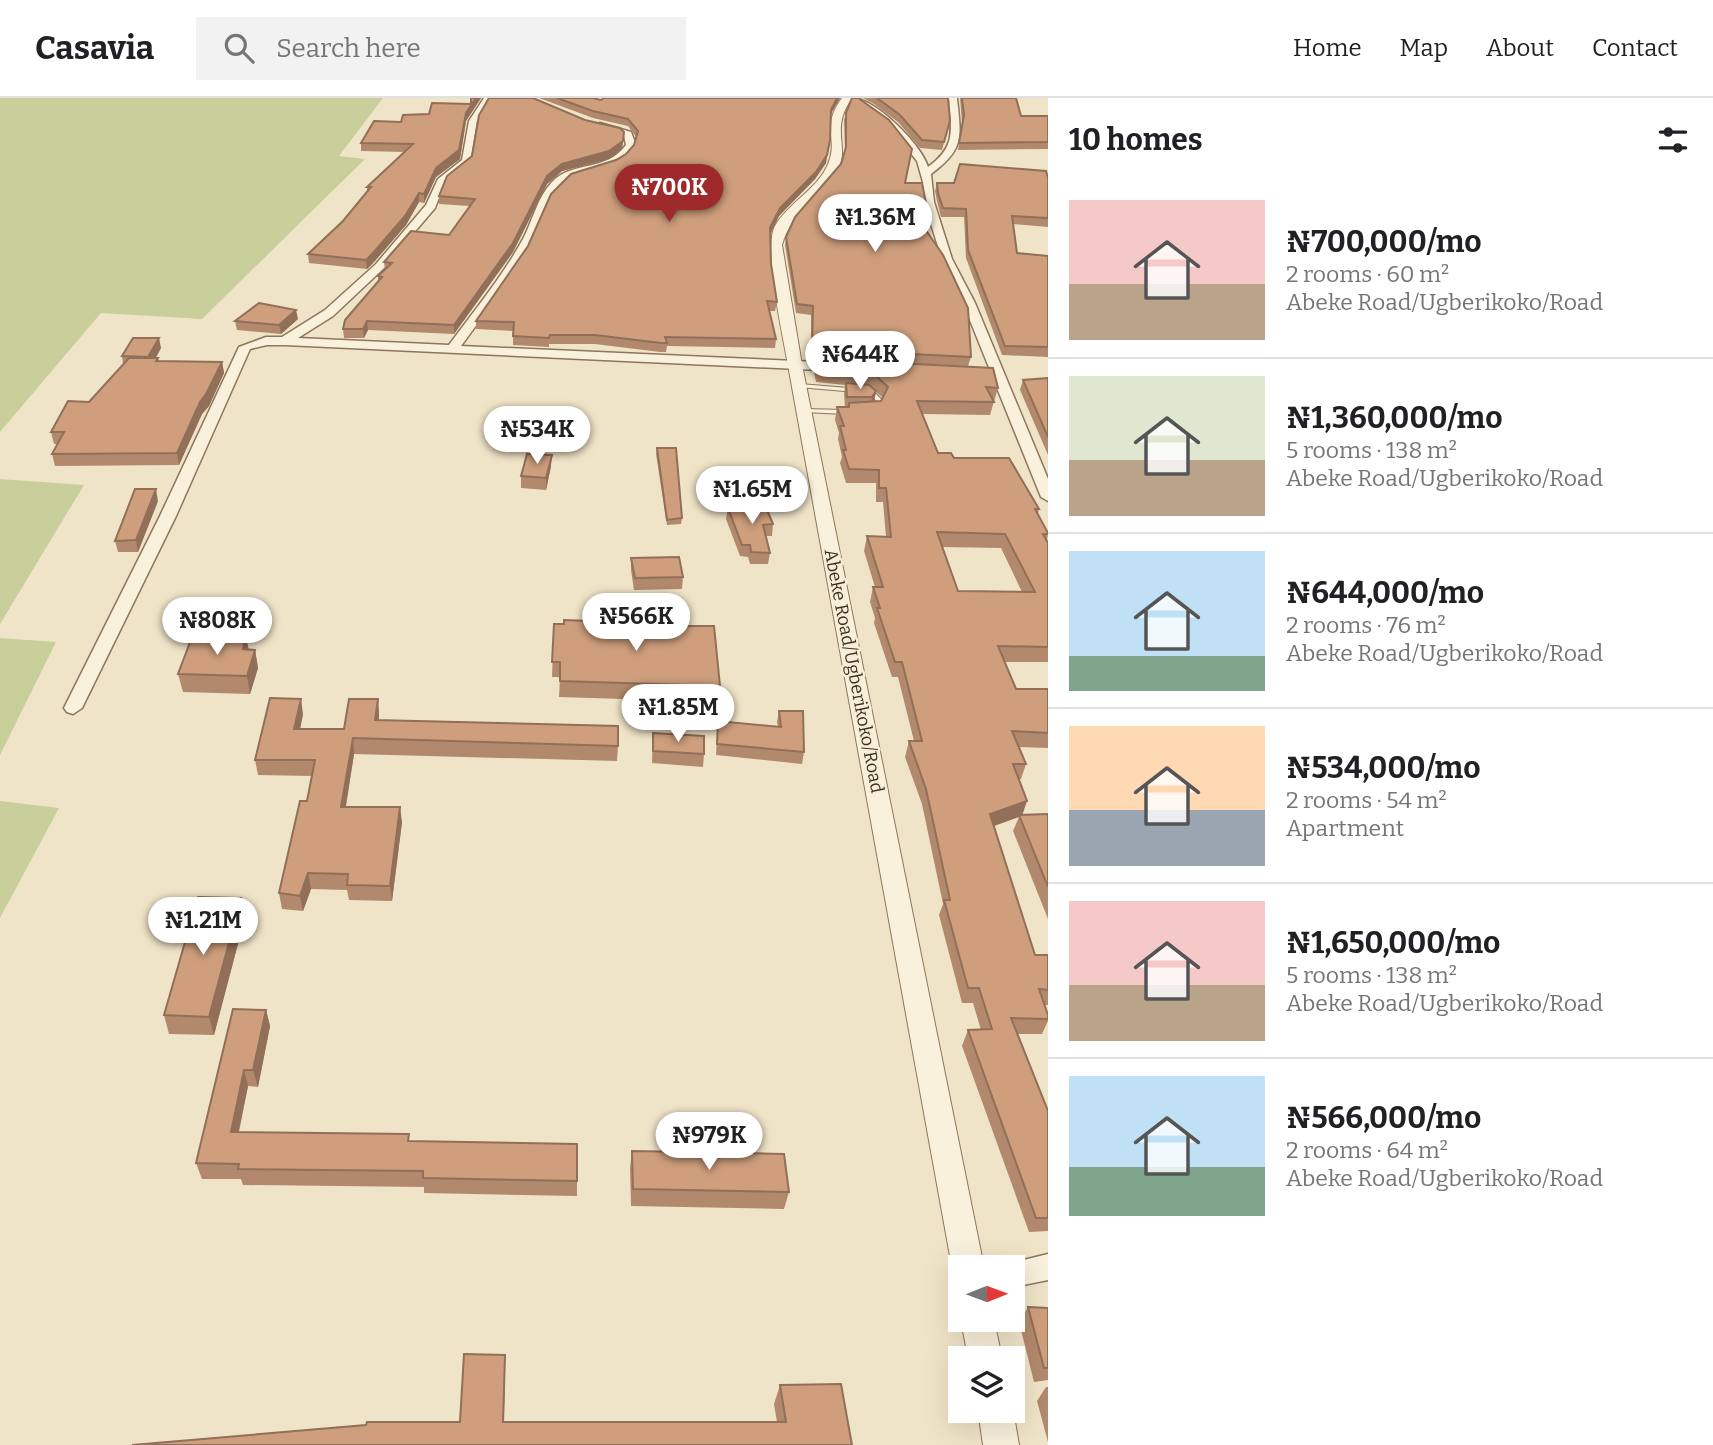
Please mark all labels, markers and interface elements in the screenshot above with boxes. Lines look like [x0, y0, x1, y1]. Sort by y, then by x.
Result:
search box [196, 17, 686, 80]
text: Casavia [35, 28, 154, 68]
icon: search [220, 29, 258, 67]
text: Search here [276, 33, 421, 64]
text: Home [1293, 34, 1362, 62]
text: Map [1400, 34, 1448, 62]
text: About [1486, 34, 1554, 62]
text: Contact [1592, 34, 1678, 62]
icon: filters [1654, 121, 1692, 159]
text: 10 homes [1069, 122, 1203, 158]
pin: ₦700K [620, 164, 718, 224]
text: ₦700K [630, 173, 708, 201]
pin: ₦1.36M [818, 194, 932, 254]
text: ₦1.36M [834, 203, 916, 231]
text: ₦700,000/mo [1286, 224, 1482, 260]
icon: home [1125, 228, 1209, 312]
text: 2 rooms · 60 m² [1286, 260, 1449, 288]
text: Abeke Road/Ugberikoko/Road [1286, 288, 1603, 316]
pin: ₦644K [811, 331, 909, 391]
text: ₦644K [821, 340, 899, 368]
text: ₦1,360,000/mo [1286, 400, 1502, 436]
icon: home [1125, 404, 1209, 488]
pin: ₦534K [488, 406, 586, 466]
text: ₦534K [499, 415, 575, 443]
text: 5 rooms · 138 m² [1286, 436, 1457, 464]
text: Abeke Road/Ugberikoko/Road [1286, 464, 1603, 492]
pin: ₦1.65M [695, 466, 809, 526]
text: ₦1.65M [712, 475, 792, 503]
street label: Abeke Road/Ugberikoko/Road [820, 547, 889, 795]
text: ₦644,000/mo [1286, 575, 1484, 611]
icon: home [1125, 579, 1209, 663]
pin: ₦566K [587, 594, 685, 653]
pin: ₦808K [168, 598, 266, 657]
text: ₦566K [598, 602, 674, 630]
text: ₦808K [178, 606, 256, 634]
text: 2 rooms · 76 m² [1286, 611, 1446, 639]
text: Abeke Road/Ugberikoko/Road [1286, 639, 1603, 667]
pin: ₦1.85M [621, 684, 735, 744]
text: ₦1.85M [637, 693, 719, 721]
text: ₦534,000/mo [1286, 750, 1481, 786]
icon: home [1125, 754, 1209, 838]
text: 2 rooms · 54 m² [1286, 786, 1447, 814]
text: Apartment [1286, 814, 1404, 842]
pin: ₦1.21M [146, 898, 260, 957]
text: ₦1.21M [164, 906, 242, 934]
text: ₦1,650,000/mo [1286, 925, 1500, 961]
icon: home [1125, 929, 1209, 1013]
text: 5 rooms · 138 m² [1286, 961, 1457, 989]
text: Abeke Road/Ugberikoko/Road [1286, 989, 1603, 1017]
text: ₦566,000/mo [1286, 1100, 1481, 1136]
icon: home [1125, 1104, 1209, 1188]
pin: ₦979K [660, 1112, 758, 1172]
text: ₦979K [672, 1121, 746, 1149]
text: 2 rooms · 64 m² [1286, 1136, 1448, 1164]
text: Abeke Road/Ugberikoko/Road [1286, 1164, 1603, 1192]
north arrow [948, 1255, 1026, 1332]
map controls [948, 1255, 1025, 1423]
button: layers [948, 1346, 1025, 1423]

